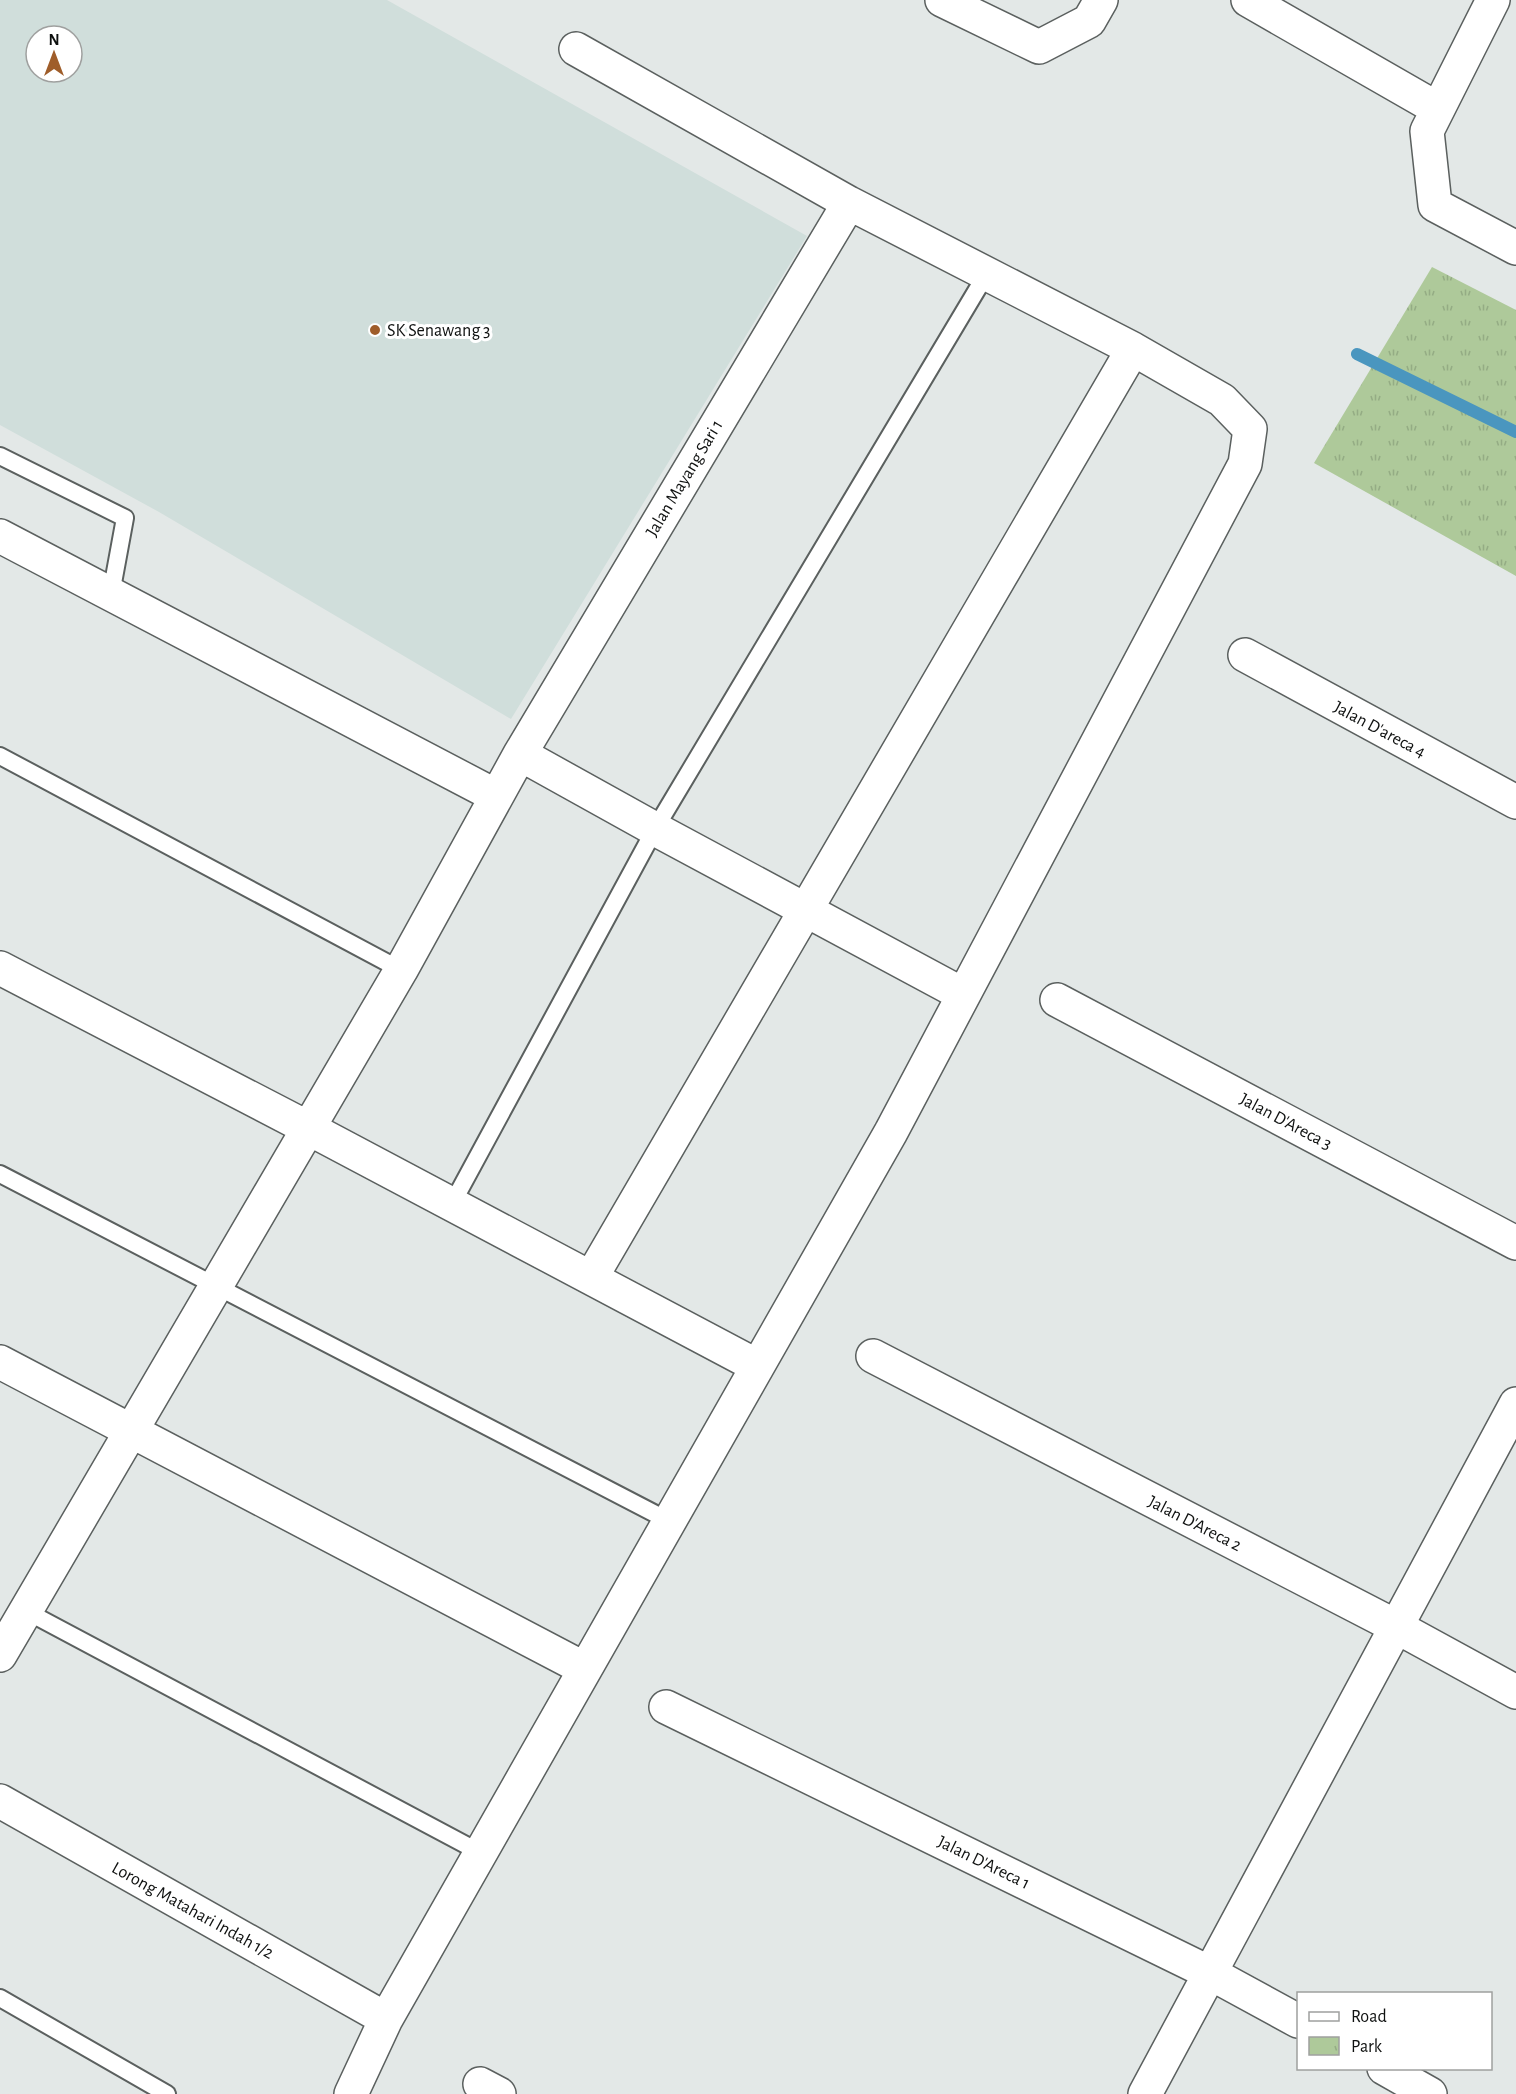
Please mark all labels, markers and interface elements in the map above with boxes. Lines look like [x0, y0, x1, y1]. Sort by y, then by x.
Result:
north arrow [24, 24, 84, 84]
text: N [48, 32, 60, 48]
place label: SK Senawang 3 [387, 322, 491, 340]
marker: SK Senawang 3 [368, 323, 382, 337]
street label: Jalan Mayang Sari 1 [643, 417, 727, 540]
street label: Jalan D'areca 4 [1331, 698, 1429, 762]
street label: Jalan D'Areca 3 [1237, 1090, 1335, 1154]
street label: Jalan D'Areca 2 [1145, 1493, 1244, 1555]
street label: Jalan D'Areca 1 [935, 1833, 1033, 1893]
street label: Lorong Matahari Indah 1/2 [109, 1859, 276, 1963]
legend [1297, 1992, 1492, 2070]
text: Road [1351, 2008, 1387, 2026]
text: Park [1351, 2038, 1383, 2056]

